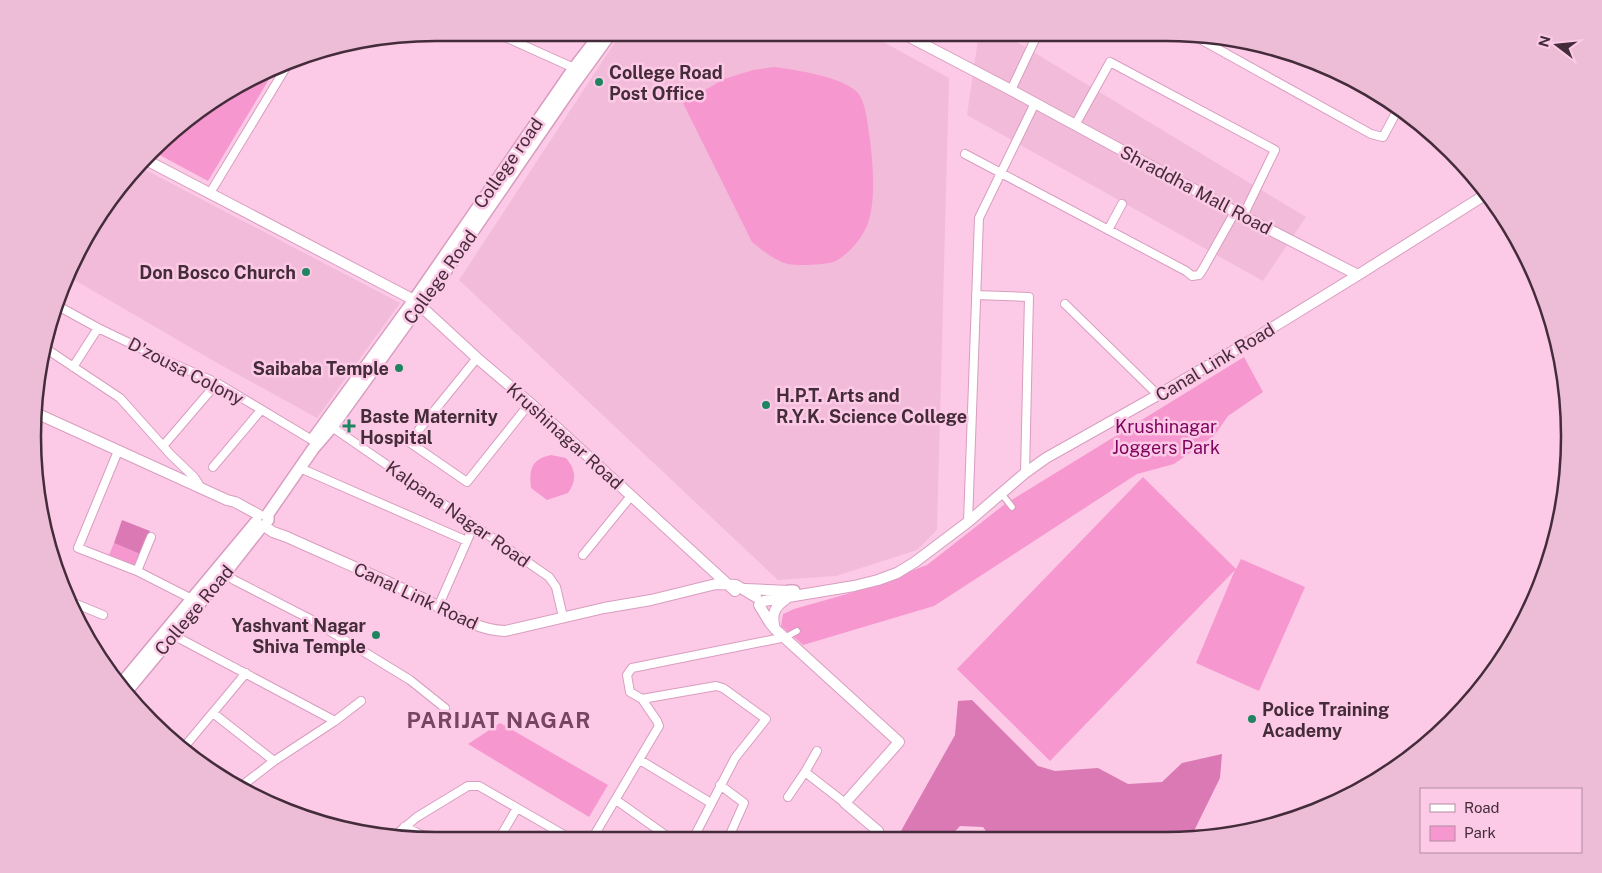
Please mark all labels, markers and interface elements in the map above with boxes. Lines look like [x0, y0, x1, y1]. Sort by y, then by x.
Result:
north arrow [1532, 20, 1582, 70]
text: N [1535, 34, 1554, 49]
place label: College Road Post Office [609, 62, 723, 104]
marker: College Road Post Office [593, 76, 605, 88]
street label: College road [469, 114, 547, 212]
street label: Shraddha Mall Road [1117, 141, 1275, 239]
street label: College Road [399, 226, 481, 328]
place label: Don Bosco Church [139, 262, 296, 283]
marker: Don Bosco Church [300, 266, 312, 278]
street label: Canal Link Road [1152, 318, 1278, 406]
street label: D'zousa Colony [125, 333, 248, 409]
place label: Saibaba Temple [252, 358, 389, 379]
marker: Saibaba Temple [393, 362, 405, 374]
street label: Krushinagar Road [503, 378, 627, 494]
place label: H.P.T. Arts and R.Y.K. Science College [776, 385, 967, 427]
marker: H.P.T. Arts and R.Y.K. Science College [760, 399, 772, 411]
place label: Baste Maternity Hospital [360, 406, 498, 448]
park label: Krushinagar Joggers Park [1112, 416, 1220, 458]
marker: Baste Maternity Hospital [342, 419, 356, 433]
street label: Kalpana Nagar Road [382, 456, 534, 572]
street label: Canal Link Road [350, 558, 482, 634]
street label: College Road [150, 561, 238, 659]
place label: Yashvant Nagar Shiva Temple [231, 615, 367, 657]
marker: Yashvant Nagar Shiva Temple [370, 629, 382, 641]
place label: Police Training Academy [1262, 699, 1389, 741]
district label: PARIJAT NAGAR [406, 707, 592, 733]
marker: Police Training Academy [1246, 713, 1258, 725]
legend [1420, 788, 1582, 853]
text: Road [1464, 799, 1500, 816]
text: Park [1464, 824, 1496, 841]

